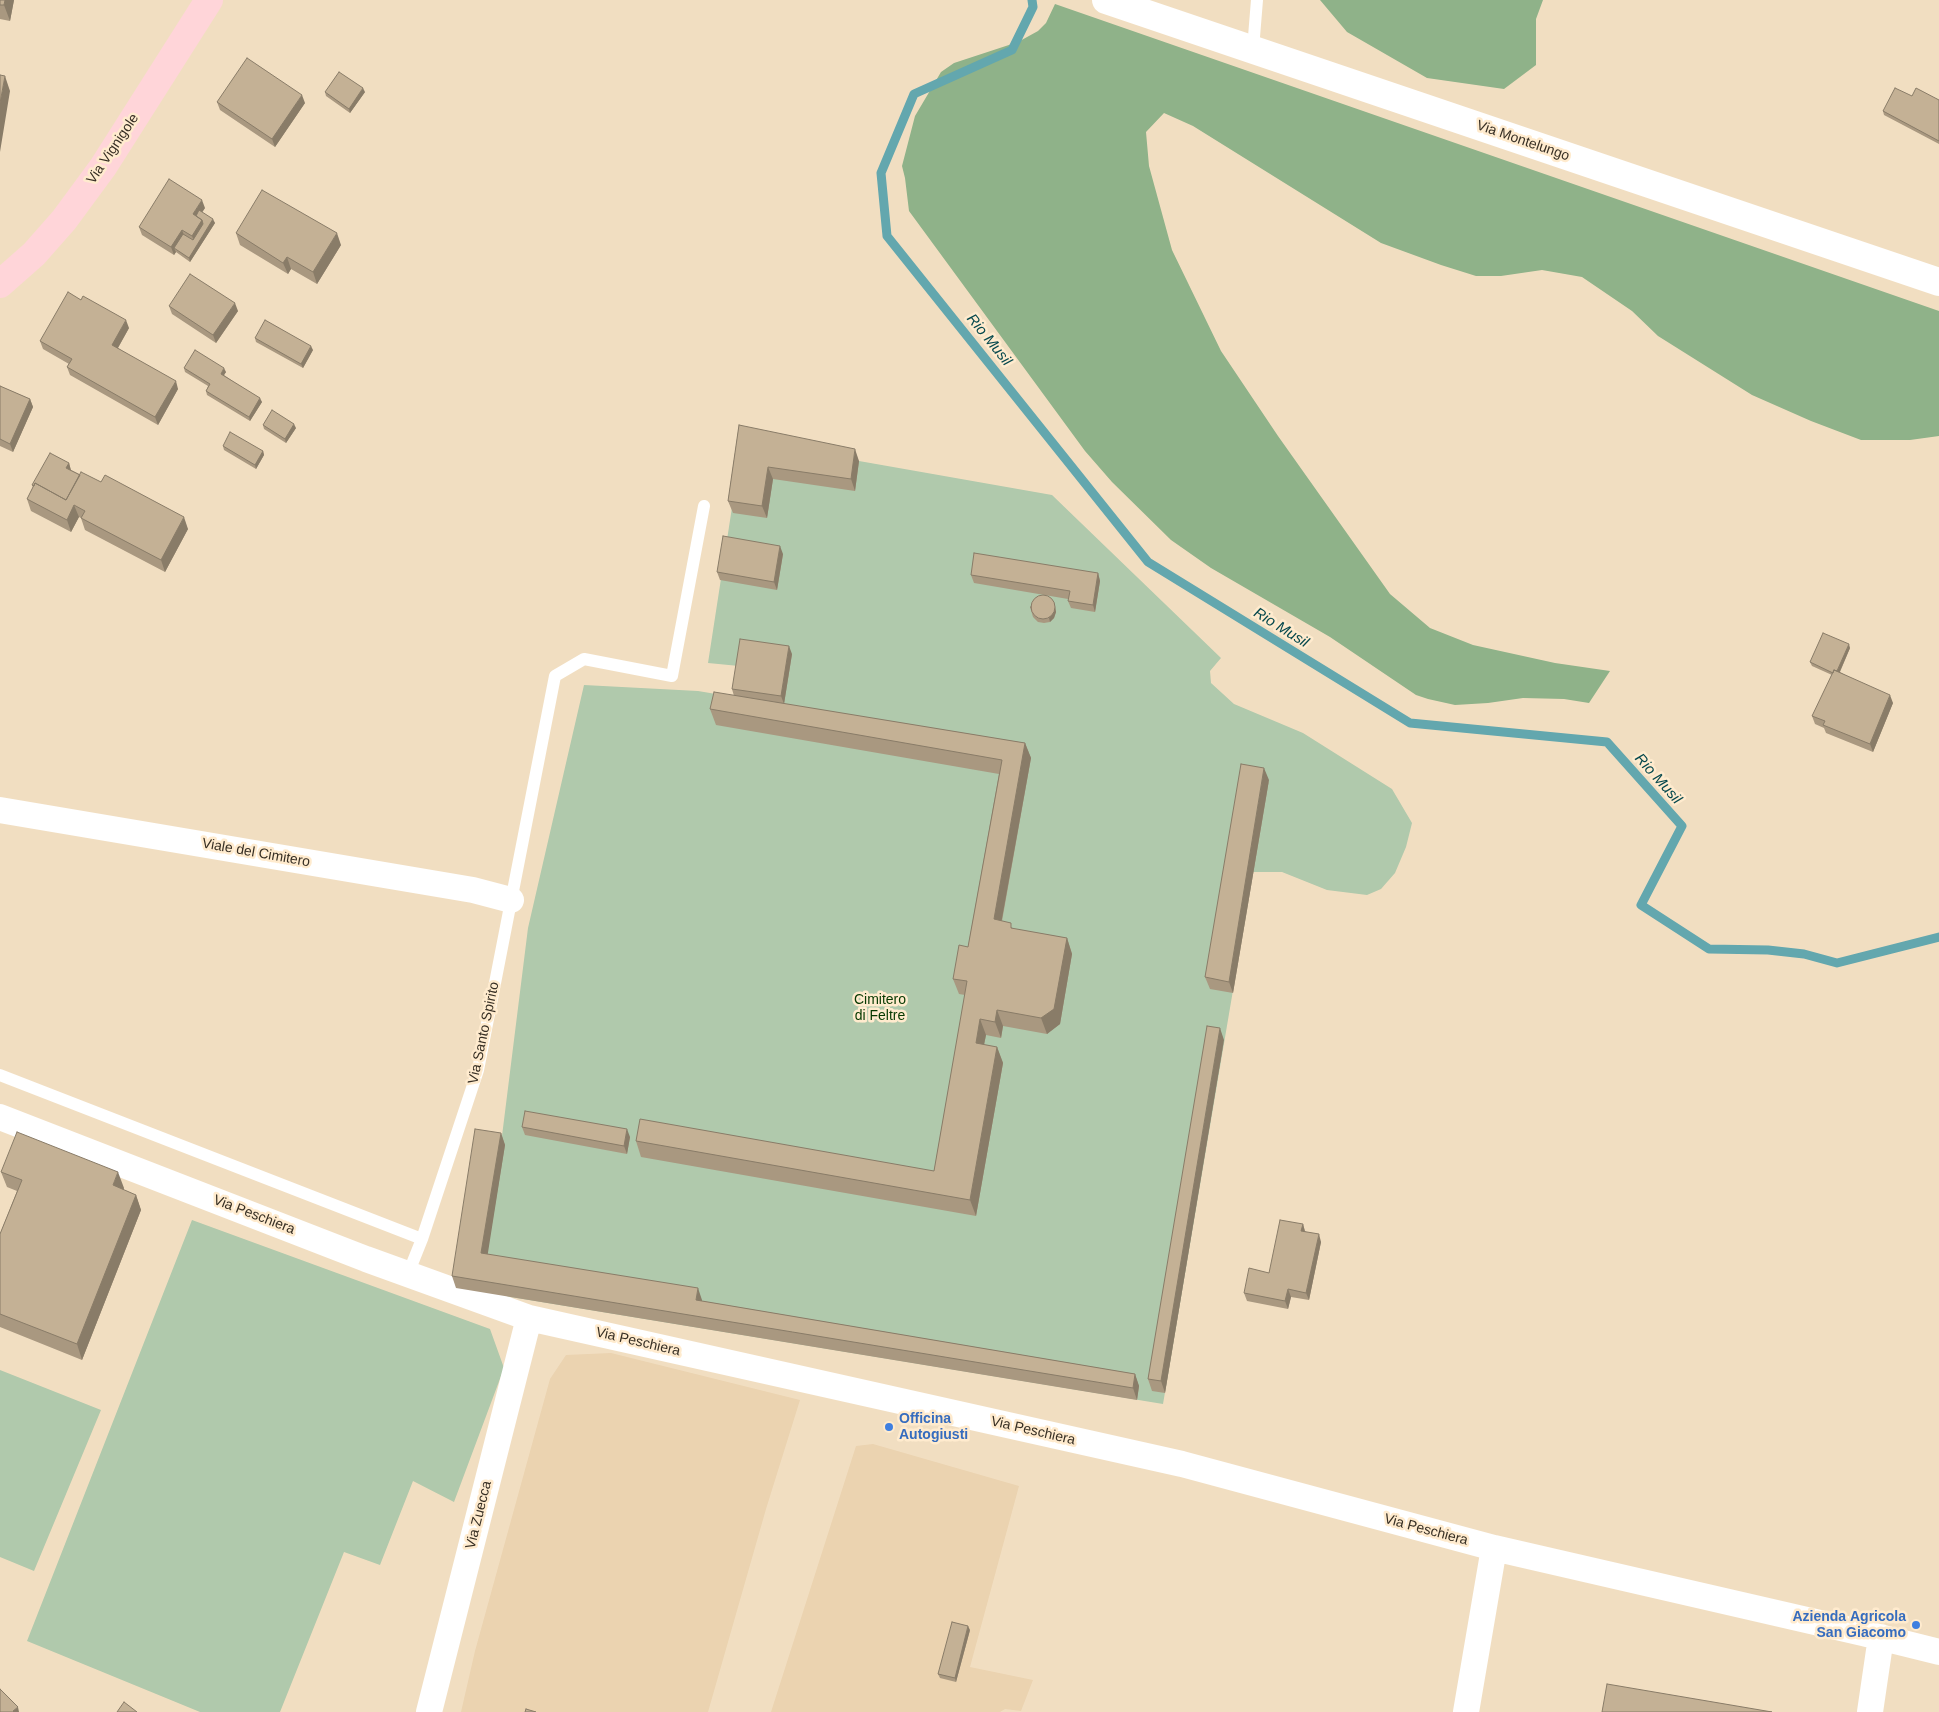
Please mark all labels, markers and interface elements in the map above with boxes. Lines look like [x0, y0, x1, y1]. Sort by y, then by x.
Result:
street label: Via Vignigole [83, 111, 143, 187]
street label: Via Montelungo [1474, 117, 1572, 165]
water label: Rio Musil [963, 310, 1015, 370]
water label: Rio Musil [1250, 604, 1312, 652]
water label: Rio Musil [1631, 750, 1685, 808]
street label: Viale del Cimitero [201, 835, 311, 871]
street label: Via Santo Spirito [465, 980, 503, 1086]
park label: Cimitero di Feltre [854, 992, 906, 1024]
street label: Via Peschiera [211, 1192, 297, 1238]
street label: Via Peschiera [594, 1324, 682, 1360]
place label: Officina Autogiusti [899, 1411, 968, 1444]
street label: Via Peschiera [989, 1413, 1077, 1449]
marker: Officina Autogiusti [883, 1421, 895, 1433]
street label: Via Zuecca [462, 1479, 496, 1551]
street label: Via Peschiera [1382, 1511, 1470, 1549]
place label: Azienda Agricola San Giacomo [1792, 1609, 1906, 1641]
marker: Azienda Agricola San Giacomo [1910, 1619, 1922, 1631]

